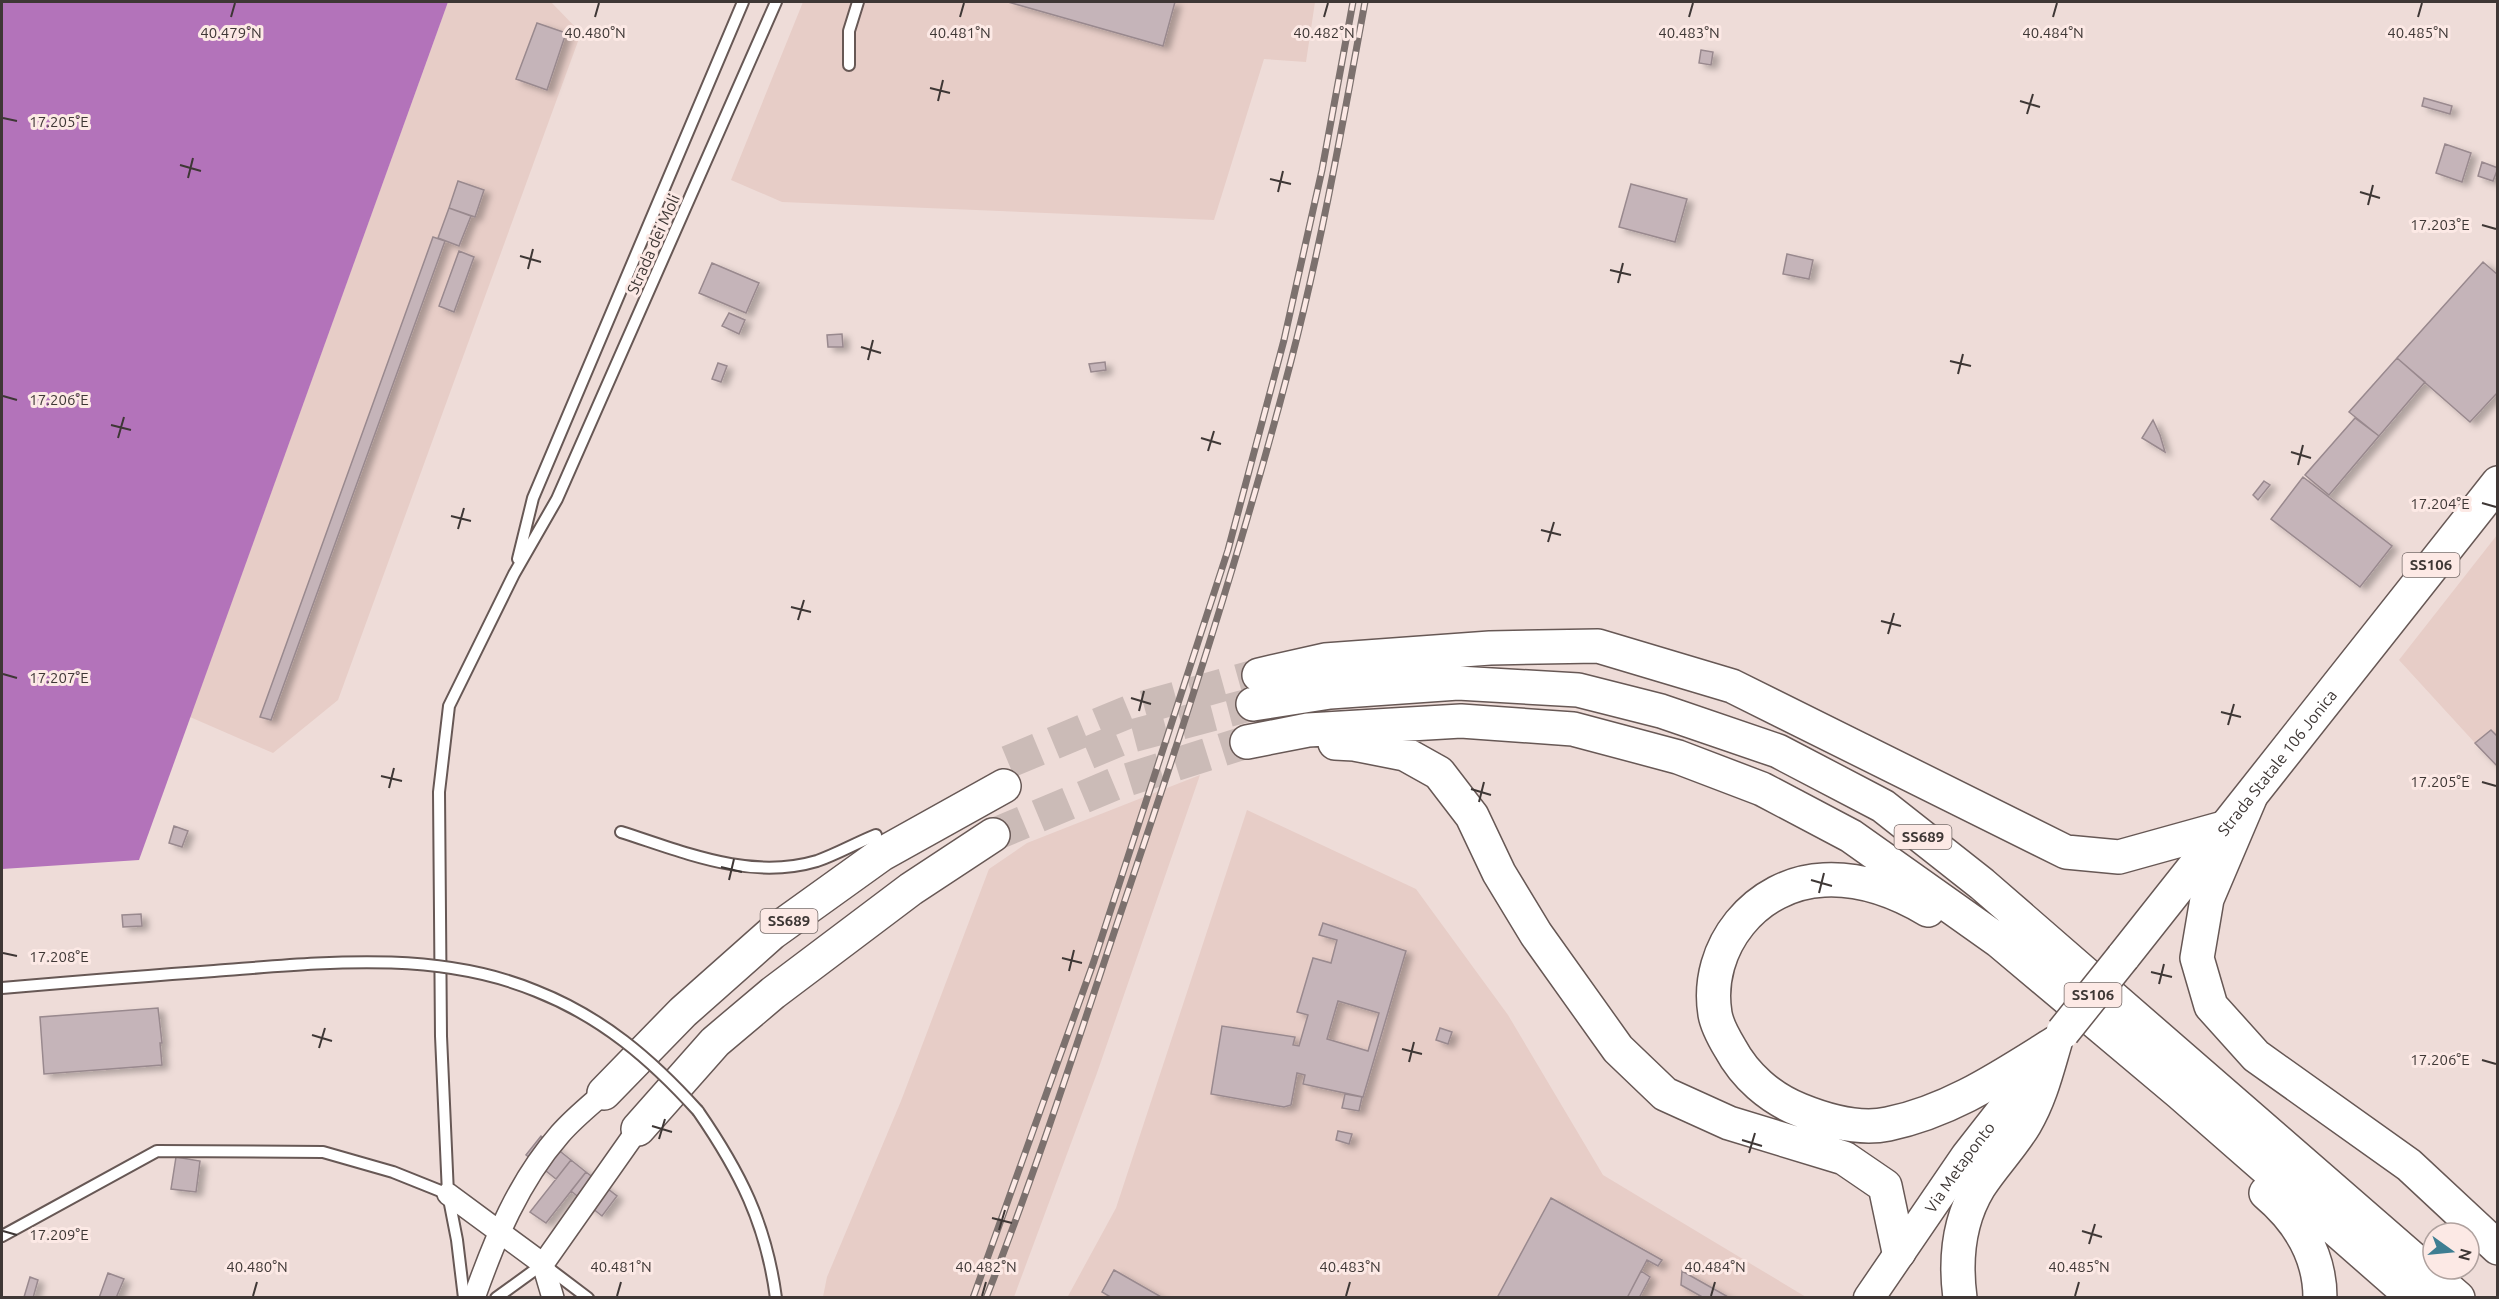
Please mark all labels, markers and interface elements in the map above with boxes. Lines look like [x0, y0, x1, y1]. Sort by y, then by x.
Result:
text: 40.479°N [200, 24, 262, 41]
text: 40.480°N [564, 24, 626, 41]
text: 40.481°N [929, 24, 991, 41]
text: 40.482°N [1293, 24, 1355, 41]
text: 40.483°N [1658, 24, 1720, 41]
text: 40.484°N [2022, 24, 2084, 41]
text: 40.485°N [2387, 24, 2449, 41]
text: 17.205°E [29, 113, 89, 130]
street label: Strada dei Moli [623, 191, 683, 297]
text: 17.203°E [2410, 216, 2470, 233]
text: 17.206°E [29, 391, 89, 408]
text: 17.204°E [2410, 495, 2470, 512]
road number: SS106 [2402, 553, 2460, 577]
text: 17.207°E [29, 669, 89, 686]
street label: Strada Statale 106 Jonica [2214, 686, 2340, 839]
text: 17.205°E [2410, 773, 2470, 790]
road number: SS689 [1894, 825, 1952, 849]
road number: SS689 [760, 909, 818, 933]
text: 17.208°E [29, 948, 89, 965]
road number: SS106 [2064, 983, 2122, 1007]
text: 17.206°E [2410, 1051, 2470, 1068]
street label: Via Metaponto [1921, 1118, 1998, 1216]
north arrow [2421, 1221, 2481, 1281]
text: 17.209°E [29, 1226, 89, 1243]
text: N [2455, 1247, 2476, 1263]
text: 40.480°N [226, 1258, 288, 1275]
text: 40.481°N [590, 1258, 652, 1275]
text: 40.482°N [955, 1258, 1017, 1275]
text: 40.483°N [1319, 1258, 1381, 1275]
text: 40.484°N [1684, 1258, 1746, 1275]
text: 40.485°N [2048, 1258, 2110, 1275]

